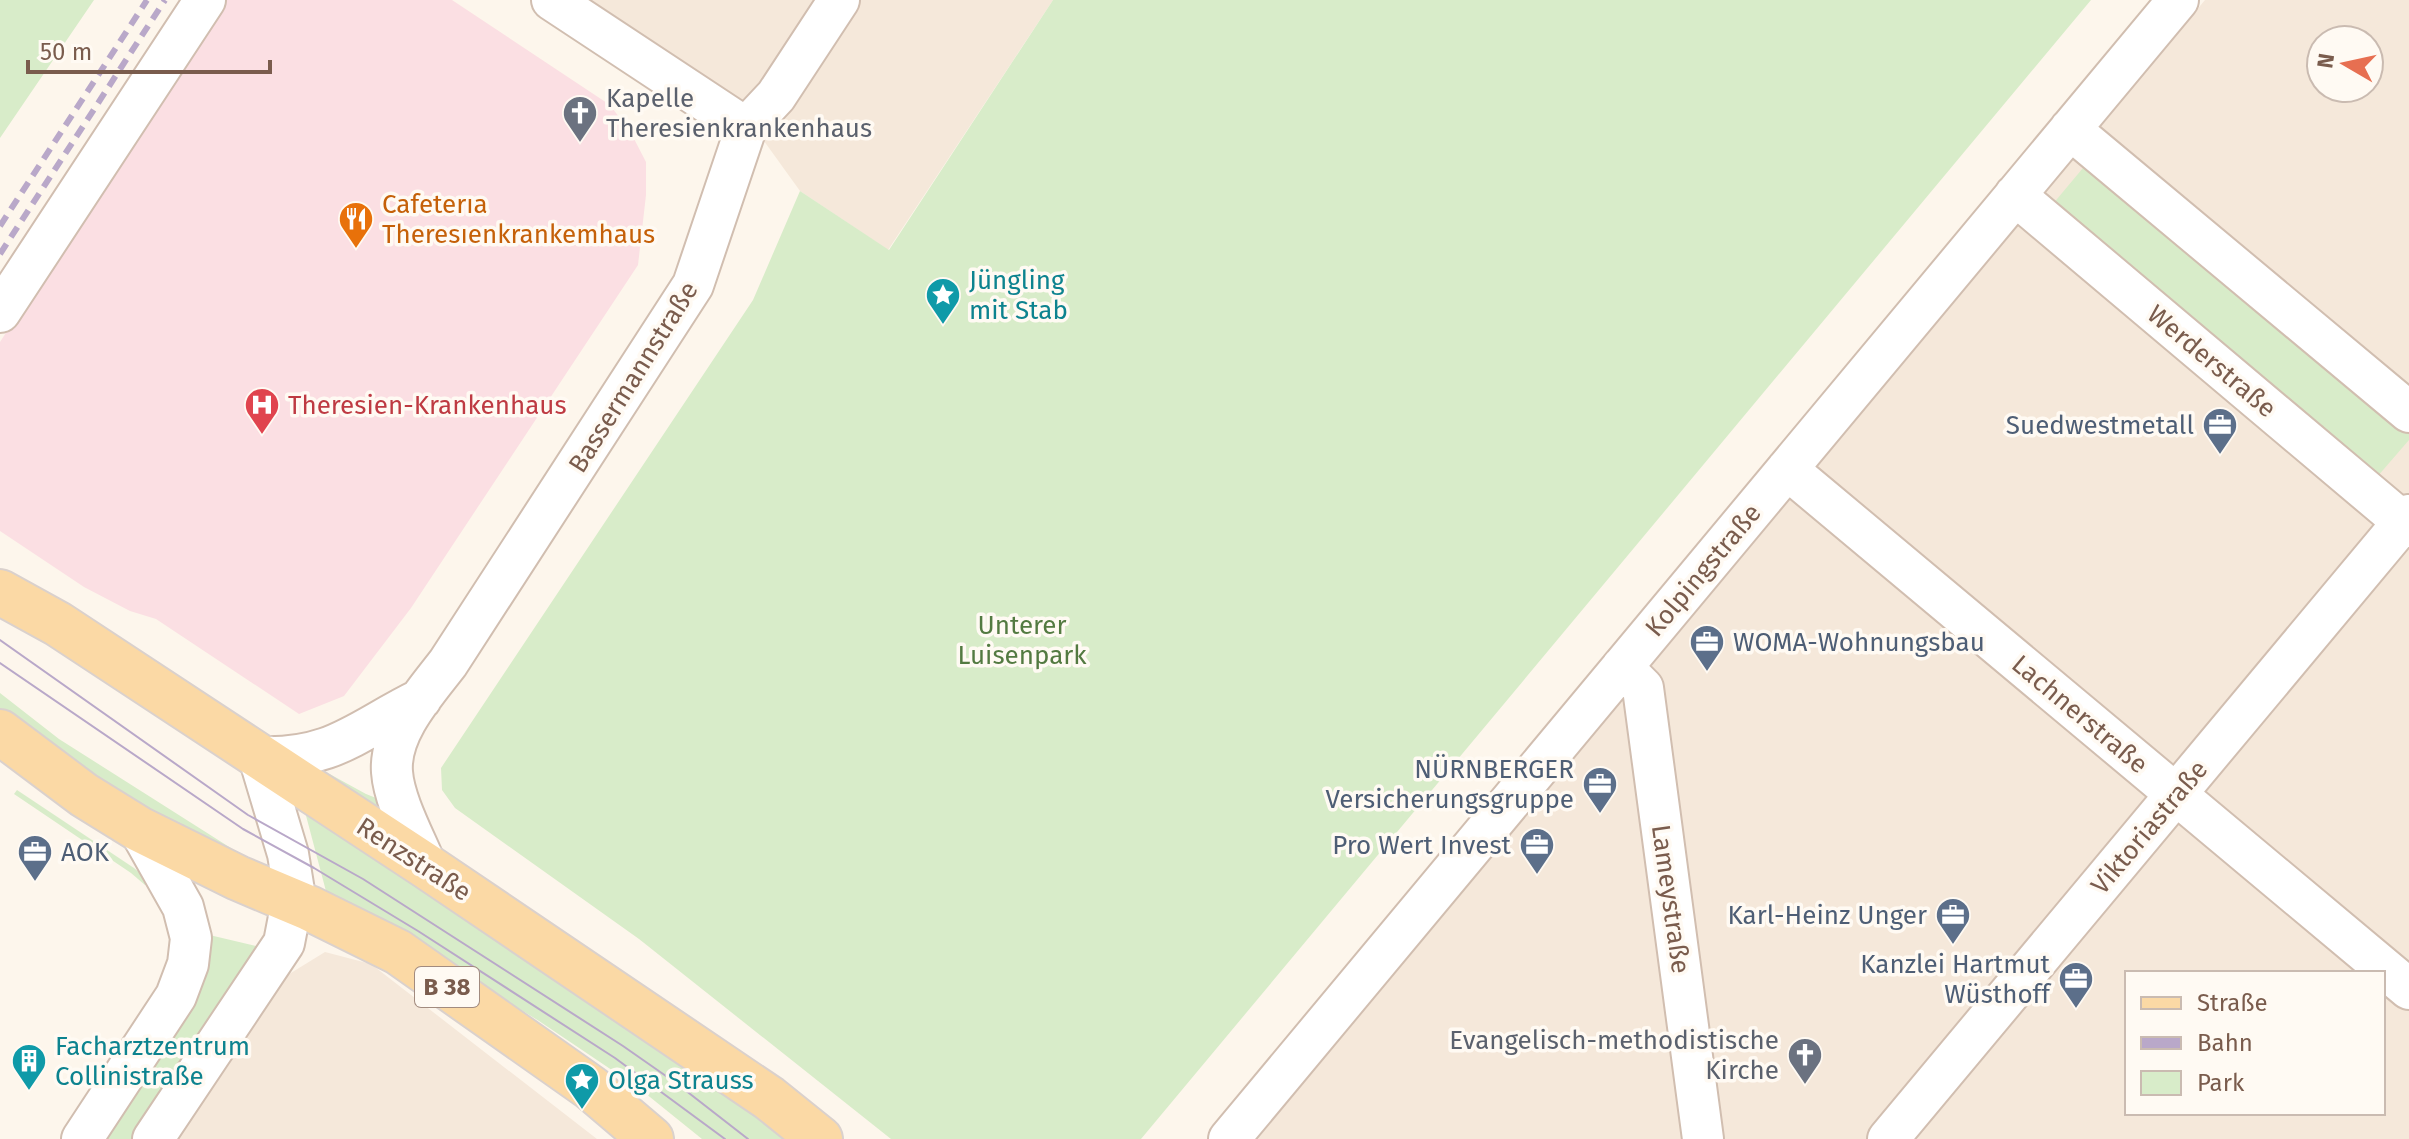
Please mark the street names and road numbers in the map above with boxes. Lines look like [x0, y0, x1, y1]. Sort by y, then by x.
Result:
street label: Bassermannstraße [562, 276, 705, 478]
street label: Werderstraße [2141, 299, 2282, 424]
street label: Kolpingstraße [1639, 498, 1768, 643]
street label: Lachnerstraße [2005, 649, 2154, 780]
street label: Viktoriastraße [2085, 754, 2214, 900]
street label: Renzstraße [351, 811, 477, 908]
street label: Lameystraße [1645, 823, 1696, 976]
road number: B 38 [415, 967, 479, 1007]

